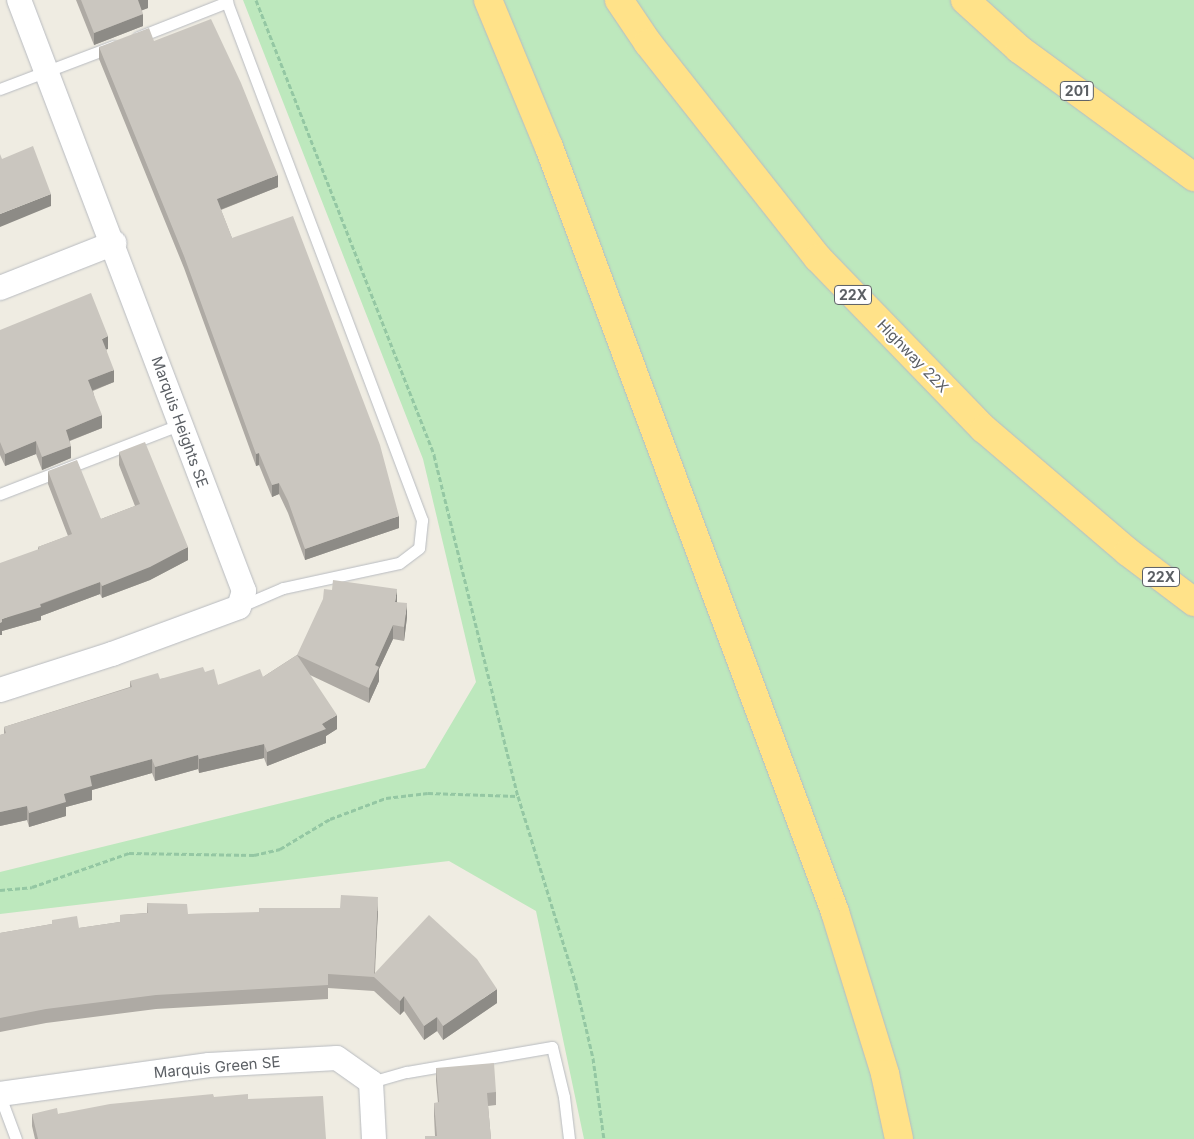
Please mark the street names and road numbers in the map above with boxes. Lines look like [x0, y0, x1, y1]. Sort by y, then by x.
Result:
road number: 201 [1060, 80, 1094, 102]
road number: 22X [833, 284, 873, 306]
street label: Highway 22X [874, 316, 952, 396]
street label: Marquis Heights SE [148, 354, 212, 490]
road number: 22X [1141, 566, 1181, 588]
street label: Marquis Green SE [153, 1053, 281, 1081]

